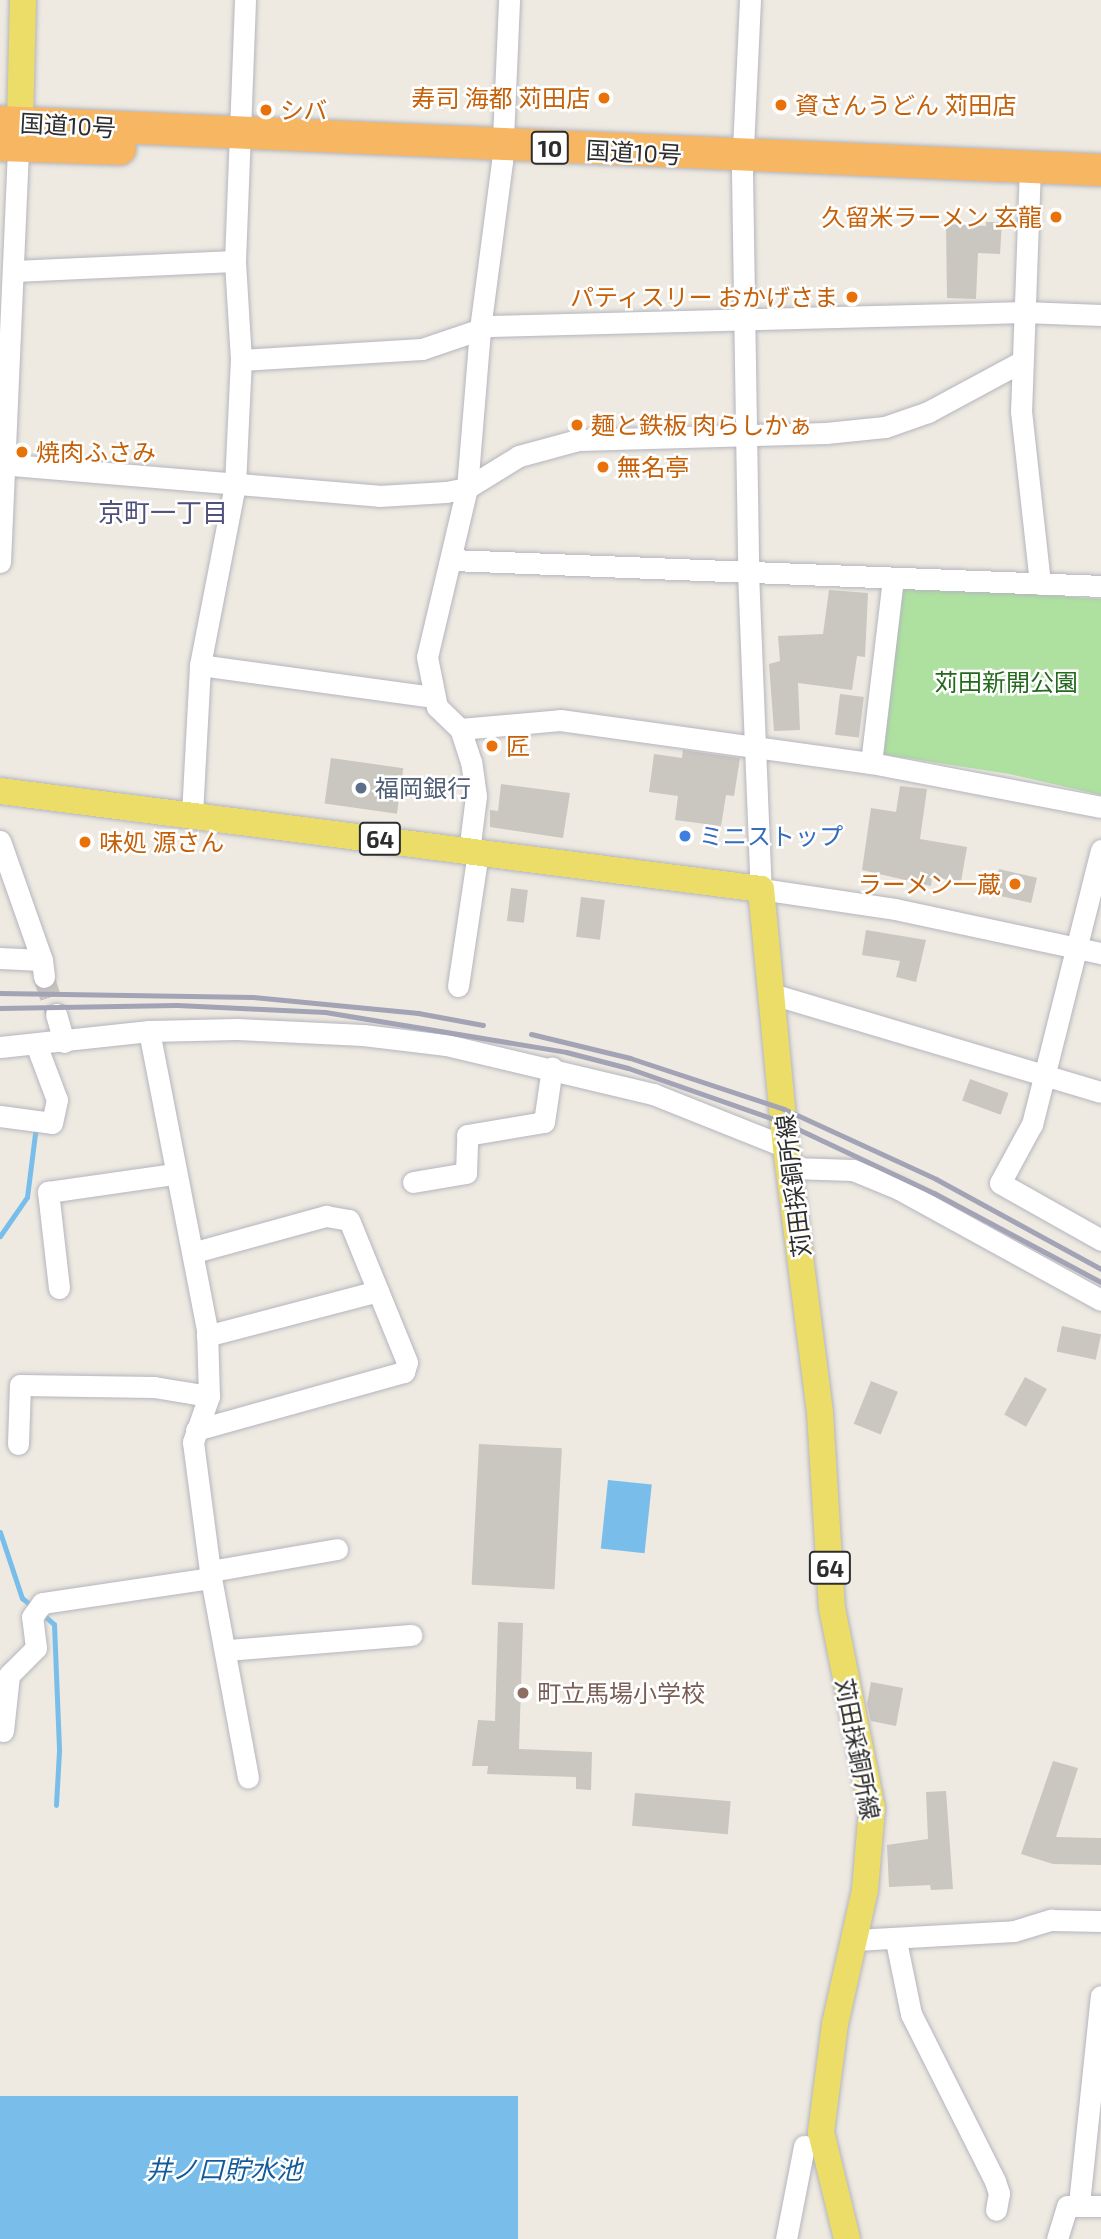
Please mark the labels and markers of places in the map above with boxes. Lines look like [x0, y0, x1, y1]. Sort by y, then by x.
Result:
place label: 寿司 海都 苅田店 [411, 84, 590, 112]
marker: 寿司 海都 苅田店 [596, 90, 612, 106]
place label: 資さんうどん 苅田店 [795, 91, 1016, 119]
place label: シバ [280, 96, 328, 124]
marker: 資さんうどん 苅田店 [773, 97, 789, 113]
marker: シバ [258, 102, 274, 118]
place label: 久留米ラーメン 玄龍 [821, 203, 1042, 231]
marker: 久留米ラーメン 玄龍 [1048, 209, 1064, 225]
place label: パティスリー おかげさま [569, 283, 838, 311]
marker: パティスリー おかげさま [844, 289, 860, 305]
place label: 麺と鉄板 肉らしかぁ [591, 411, 812, 439]
marker: 麺と鉄板 肉らしかぁ [569, 417, 585, 433]
place label: 焼肉ふさみ [36, 438, 156, 466]
marker: 焼肉ふさみ [14, 444, 30, 460]
place label: 無名亭 [617, 453, 689, 481]
marker: 無名亭 [595, 459, 611, 475]
place label: 匠 [506, 732, 530, 760]
marker: 匠 [484, 738, 500, 754]
place label: 福岡銀行 [375, 774, 471, 802]
marker: 福岡銀行 [353, 780, 369, 796]
place label: ミニストップ [699, 822, 843, 850]
place label: 味処 源さん [99, 828, 224, 856]
marker: ミニストップ [677, 828, 693, 844]
marker: 味処 源さん [77, 834, 93, 850]
place label: ラーメン一蔵 [857, 870, 1001, 898]
marker: ラーメン一蔵 [1007, 876, 1023, 892]
place label: 町立馬場小学校 [537, 1679, 705, 1707]
marker: 町立馬場小学校 [515, 1685, 531, 1701]

